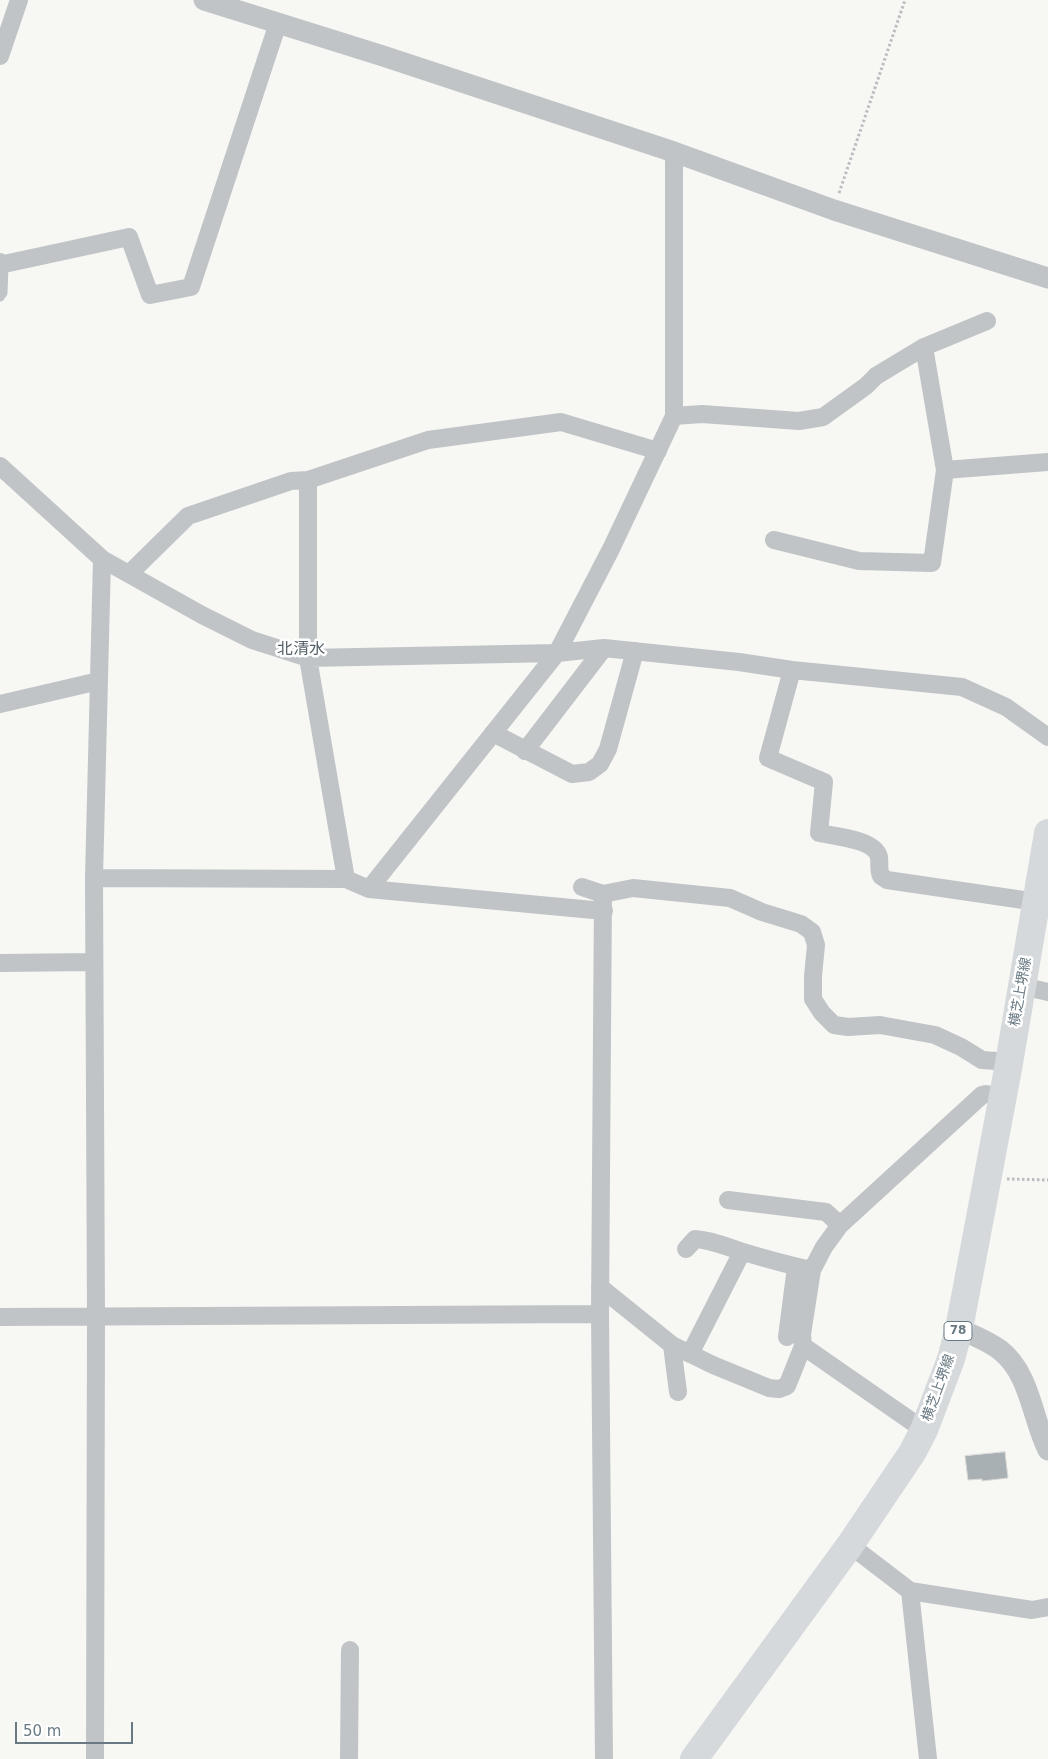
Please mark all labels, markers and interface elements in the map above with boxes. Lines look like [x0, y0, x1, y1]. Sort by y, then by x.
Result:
district label: 北清水 [277, 640, 325, 660]
street label: 横芝上堺線 [1007, 956, 1035, 1028]
road number: 78 [944, 1322, 972, 1340]
street label: 横芝上堺線 [919, 1352, 959, 1424]
scale bar [18, 1712, 135, 1744]
text: 50 m [23, 1722, 61, 1740]

